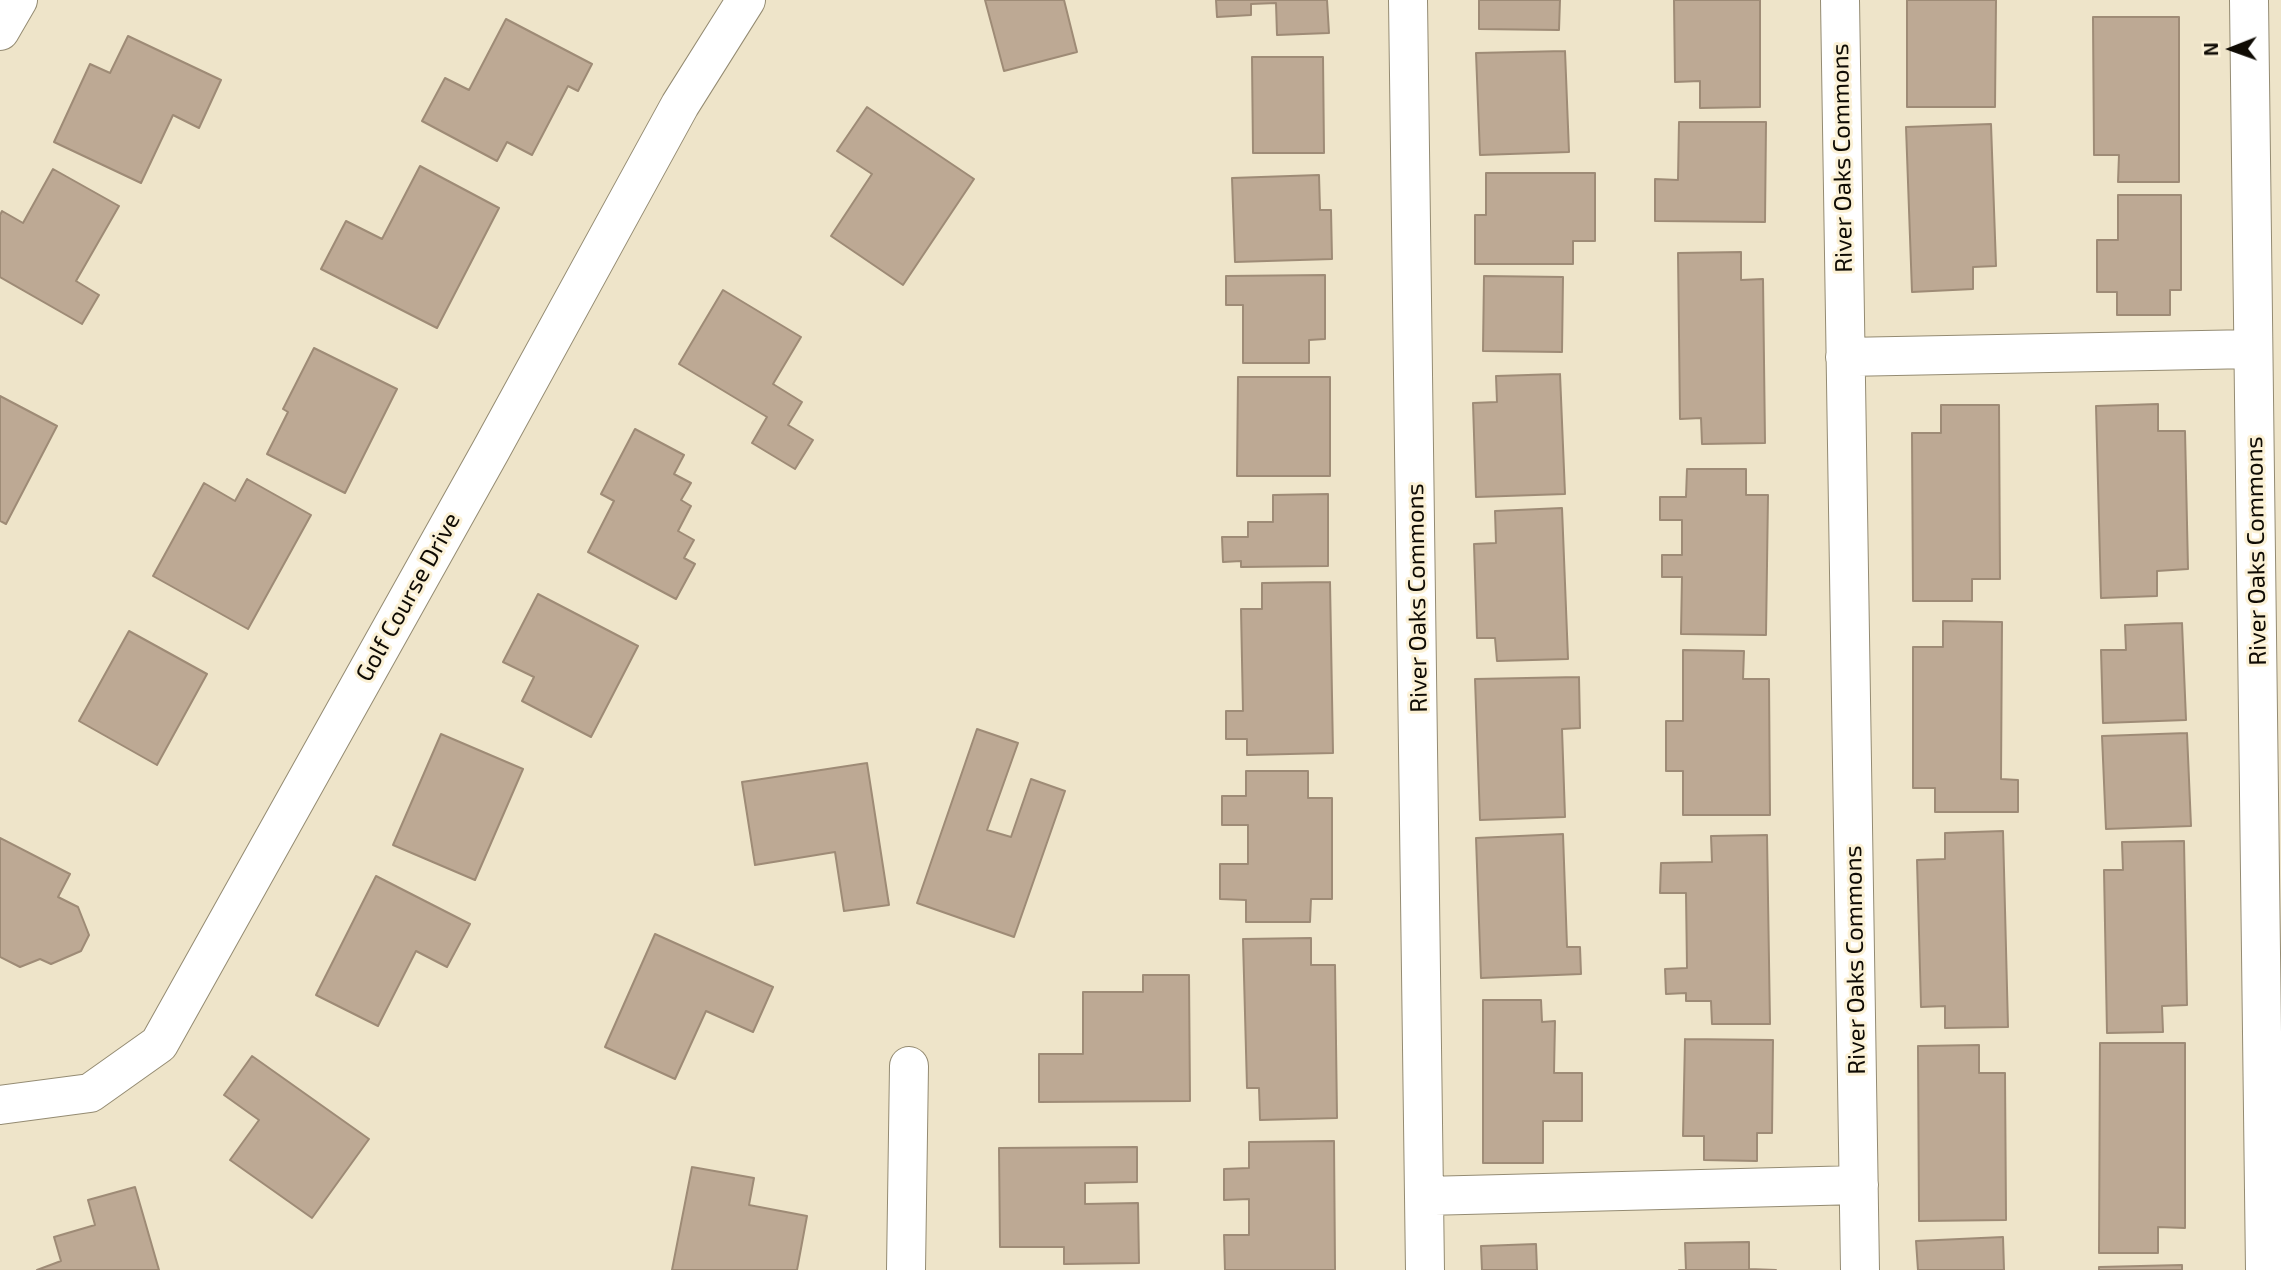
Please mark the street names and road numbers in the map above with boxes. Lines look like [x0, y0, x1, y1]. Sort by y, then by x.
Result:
street label: River Oaks Commons [1826, 43, 1858, 273]
street label: River Oaks Commons [2240, 436, 2272, 666]
street label: River Oaks Commons [1401, 483, 1433, 713]
street label: Golf Course Drive [350, 508, 466, 686]
street label: River Oaks Commons [1839, 845, 1871, 1075]

